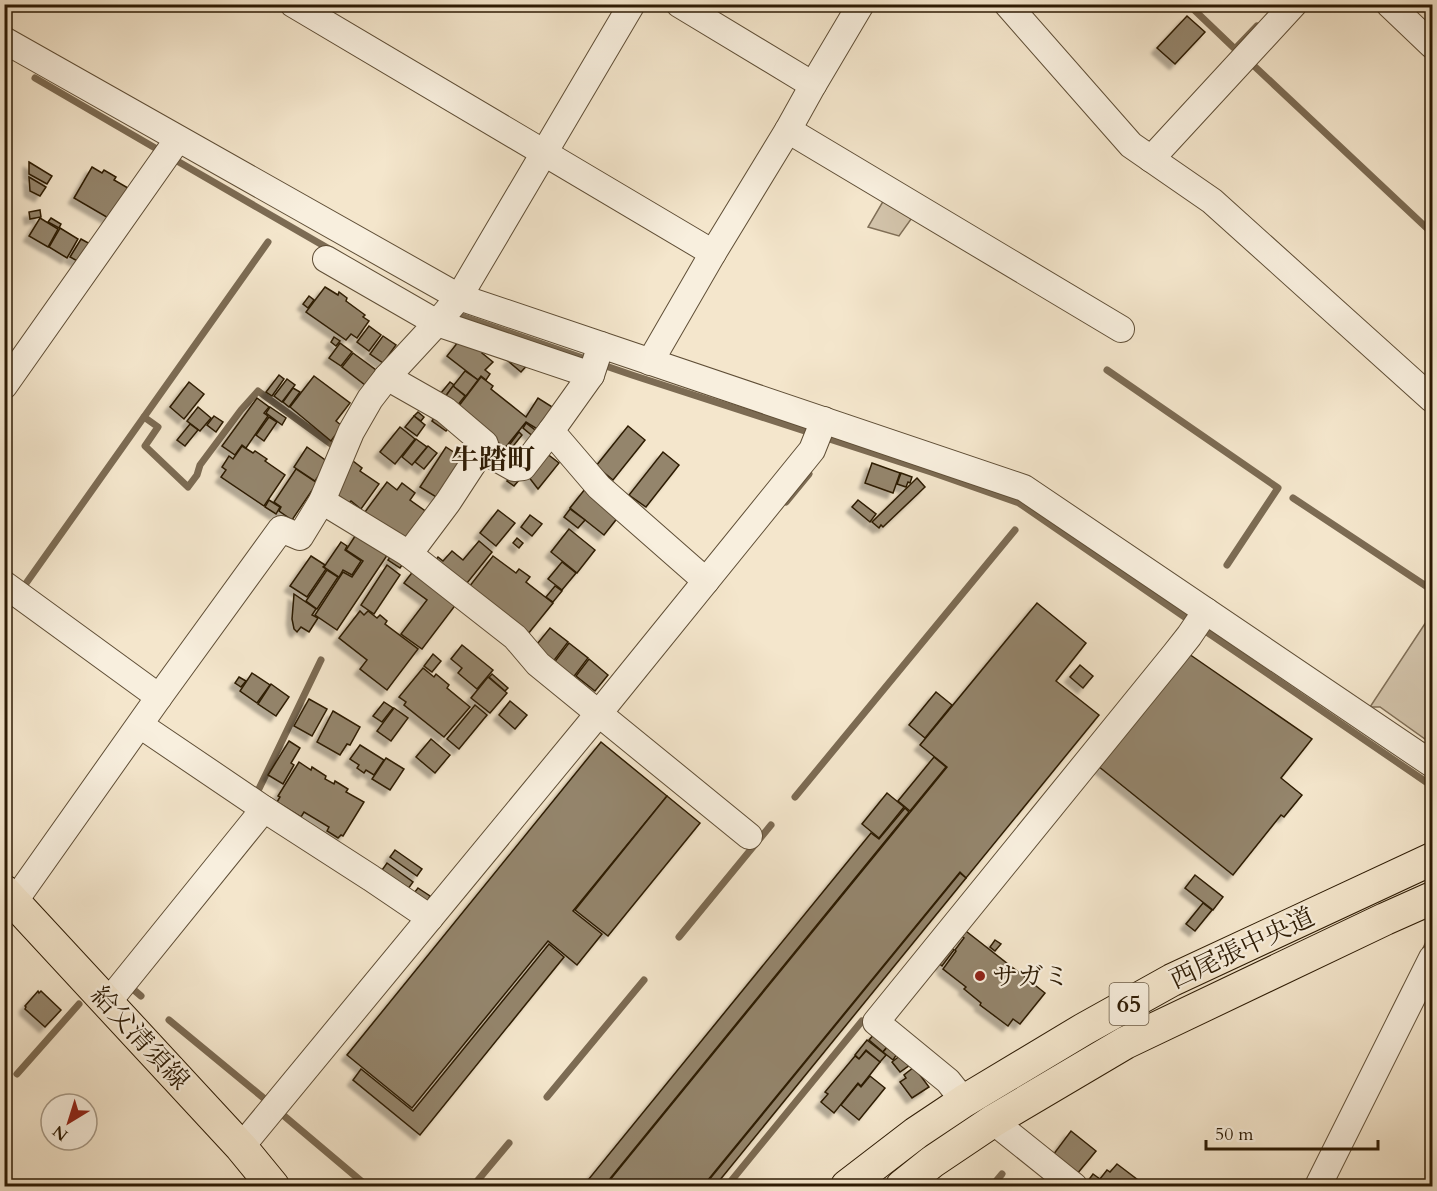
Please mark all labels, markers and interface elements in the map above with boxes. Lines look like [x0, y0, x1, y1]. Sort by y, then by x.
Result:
district label: 牛踏町 [451, 441, 535, 479]
street label: 西尾張中央道 [1164, 899, 1320, 997]
place label: サガミ [992, 959, 1069, 994]
marker: サガミ [973, 969, 987, 983]
street label: 給父清須線 [83, 979, 197, 1097]
road number: 65 [1110, 983, 1148, 1025]
north arrow [39, 1092, 99, 1152]
scale bar [1206, 1113, 1378, 1151]
text: N [48, 1120, 73, 1146]
text: 50 m [1215, 1122, 1254, 1147]

